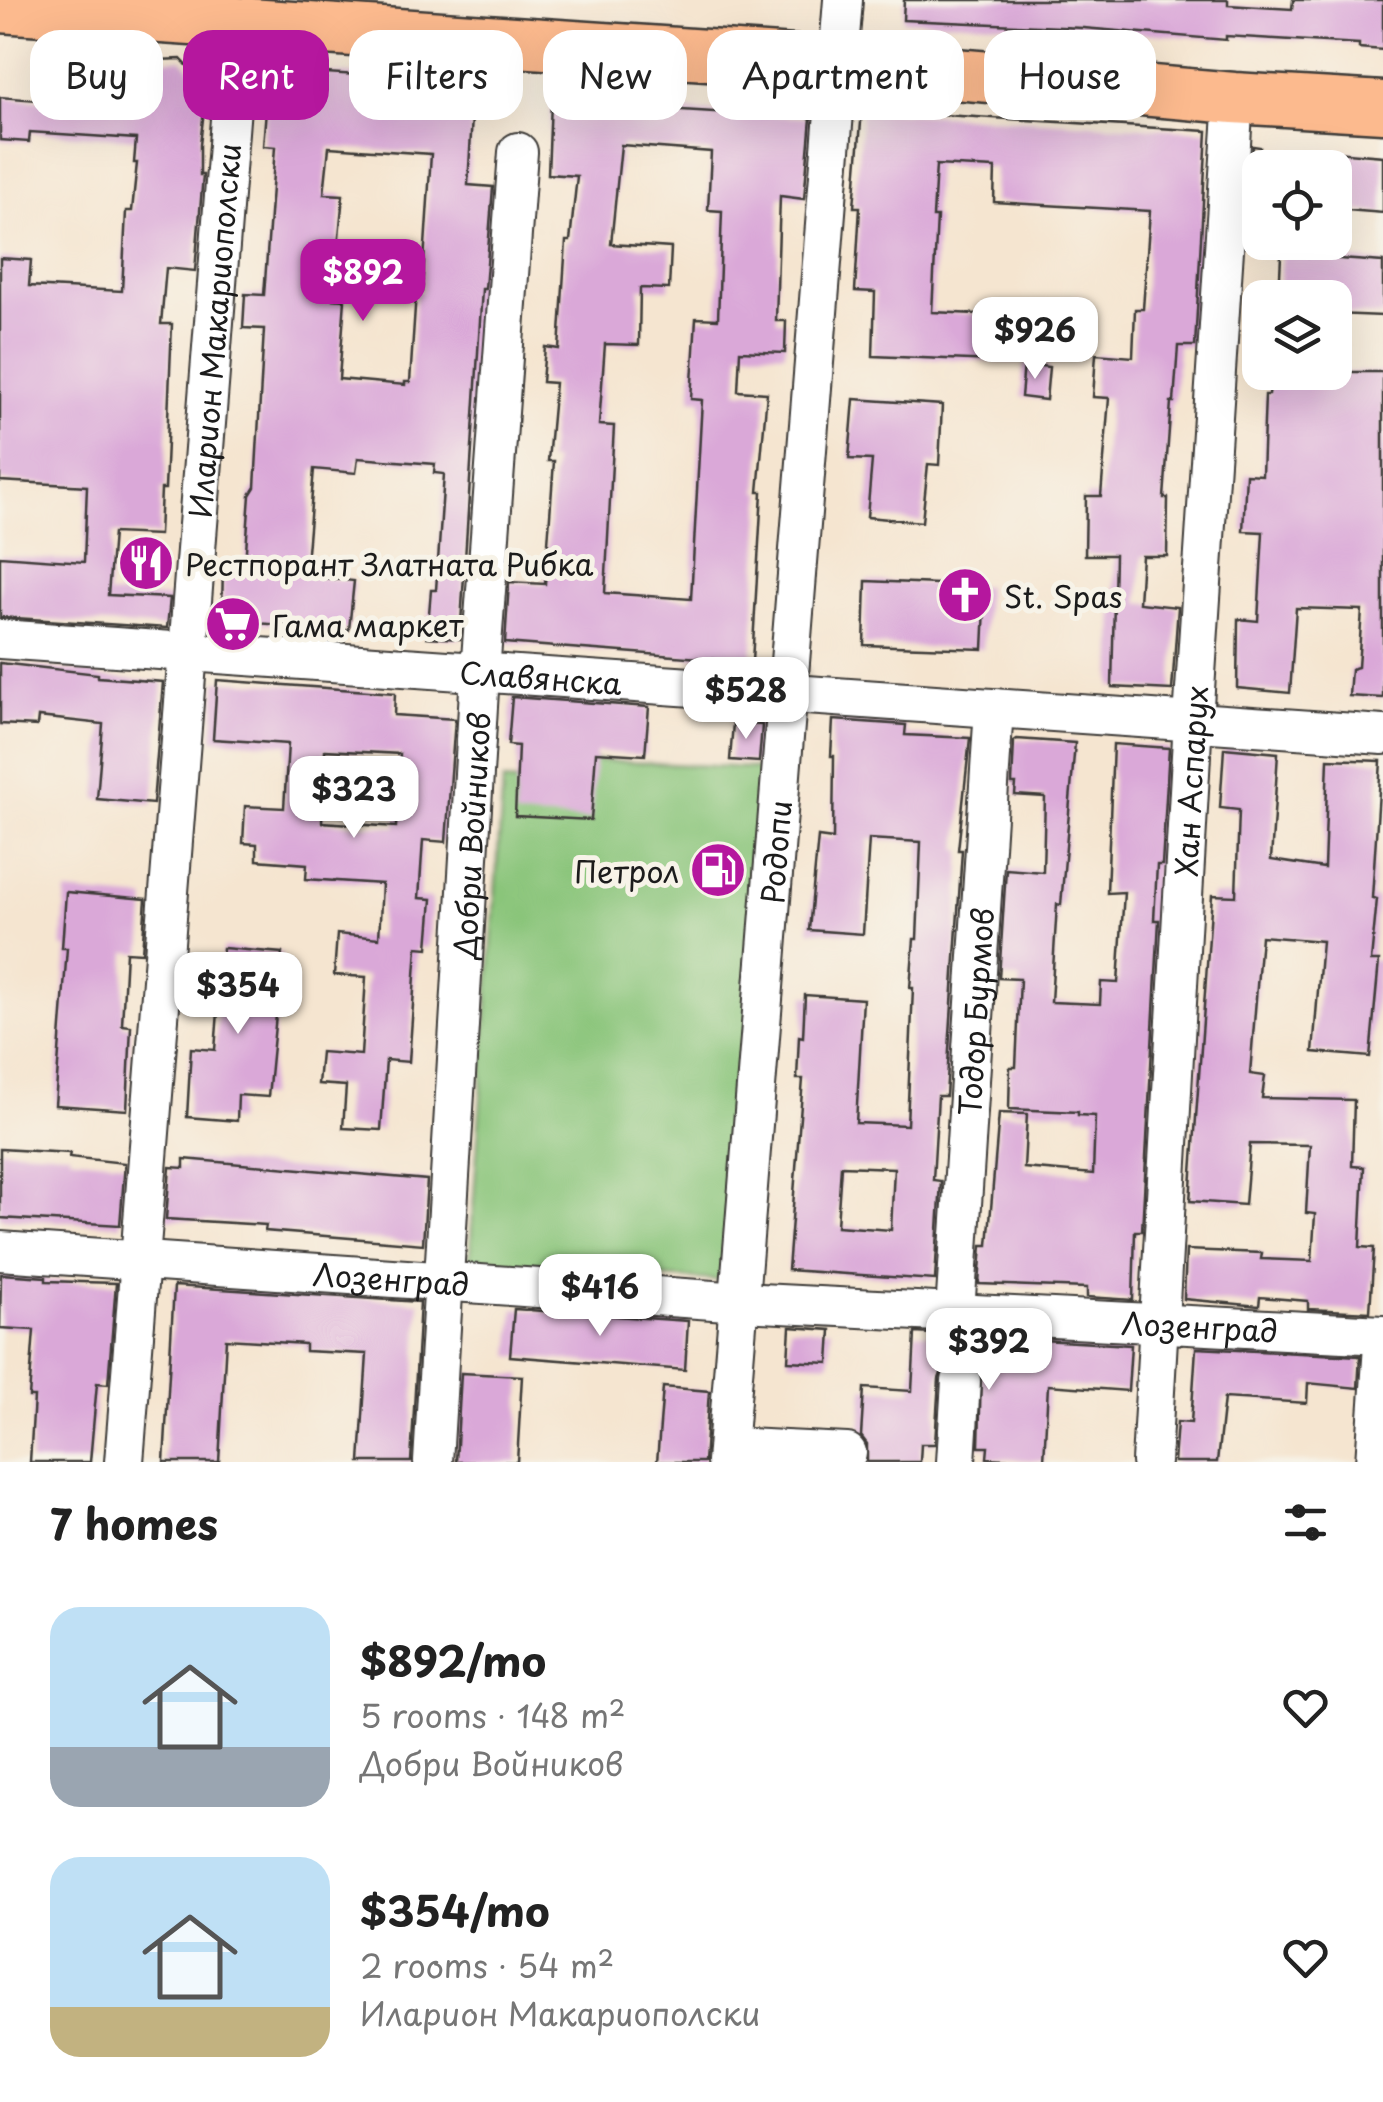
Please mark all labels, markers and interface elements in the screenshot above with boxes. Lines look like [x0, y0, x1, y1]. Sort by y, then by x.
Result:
chip: Buy [30, 30, 163, 120]
chip: Rent [183, 30, 329, 120]
chip: Filters [349, 30, 523, 120]
chip: New [543, 30, 687, 120]
chip: Apartment [707, 30, 964, 120]
chip: House [984, 30, 1156, 120]
street label: Иларион Макариополски [176, 142, 251, 519]
map controls [1242, 150, 1352, 390]
button: locate [1242, 150, 1352, 260]
pin: $892 [304, 239, 422, 324]
text: $892 [322, 247, 404, 295]
button: layers [1242, 280, 1352, 390]
pin: $926 [976, 297, 1094, 382]
text: $926 [994, 305, 1076, 353]
restaurant icon: Рестпорант Златната Рибка [116, 533, 176, 593]
place label: Рестпорант Златната Рибка [185, 541, 594, 586]
church icon: St. Spas [935, 565, 995, 625]
place label: St. Spas [1004, 573, 1122, 618]
supermarket icon: Гама маркет [203, 594, 263, 654]
place label: Гама маркет [272, 602, 464, 647]
street label: Славянска [458, 648, 624, 705]
pin: $528 [687, 657, 805, 742]
text: $528 [705, 665, 787, 713]
street label: Хан Аспарух [1162, 684, 1218, 878]
street label: Добри Войников [440, 711, 500, 961]
pin: $323 [295, 756, 413, 841]
text: $323 [312, 764, 396, 812]
street label: Родопи [748, 799, 801, 905]
fuel station icon: Петрол [688, 840, 748, 900]
place label: Петрол [574, 848, 679, 893]
street label: Тодор Бурмов [945, 906, 1004, 1117]
pin: $354 [179, 952, 297, 1037]
text: $354 [196, 960, 280, 1008]
street label: Лозенград [311, 1250, 471, 1306]
pin: $416 [541, 1254, 659, 1339]
text: $416 [561, 1262, 639, 1310]
street label: Лозенград [1120, 1299, 1279, 1352]
pin: $392 [930, 1308, 1048, 1393]
text: $392 [948, 1316, 1030, 1364]
text: 7 homes [50, 1491, 218, 1554]
icon: filters [1278, 1495, 1333, 1550]
text: $892/mo [360, 1628, 546, 1691]
icon: home [130, 1647, 250, 1767]
icon: heart [1278, 1680, 1333, 1735]
text: 5 rooms · 148 m² [360, 1691, 625, 1739]
text: Добри Войников [360, 1739, 623, 1787]
text: $354/mo [360, 1878, 550, 1941]
icon: home [130, 1897, 250, 2017]
icon: heart [1278, 1930, 1333, 1985]
text: 2 rooms · 54 m² [360, 1941, 614, 1989]
text: Иларион Макариополски [360, 1989, 760, 2037]

